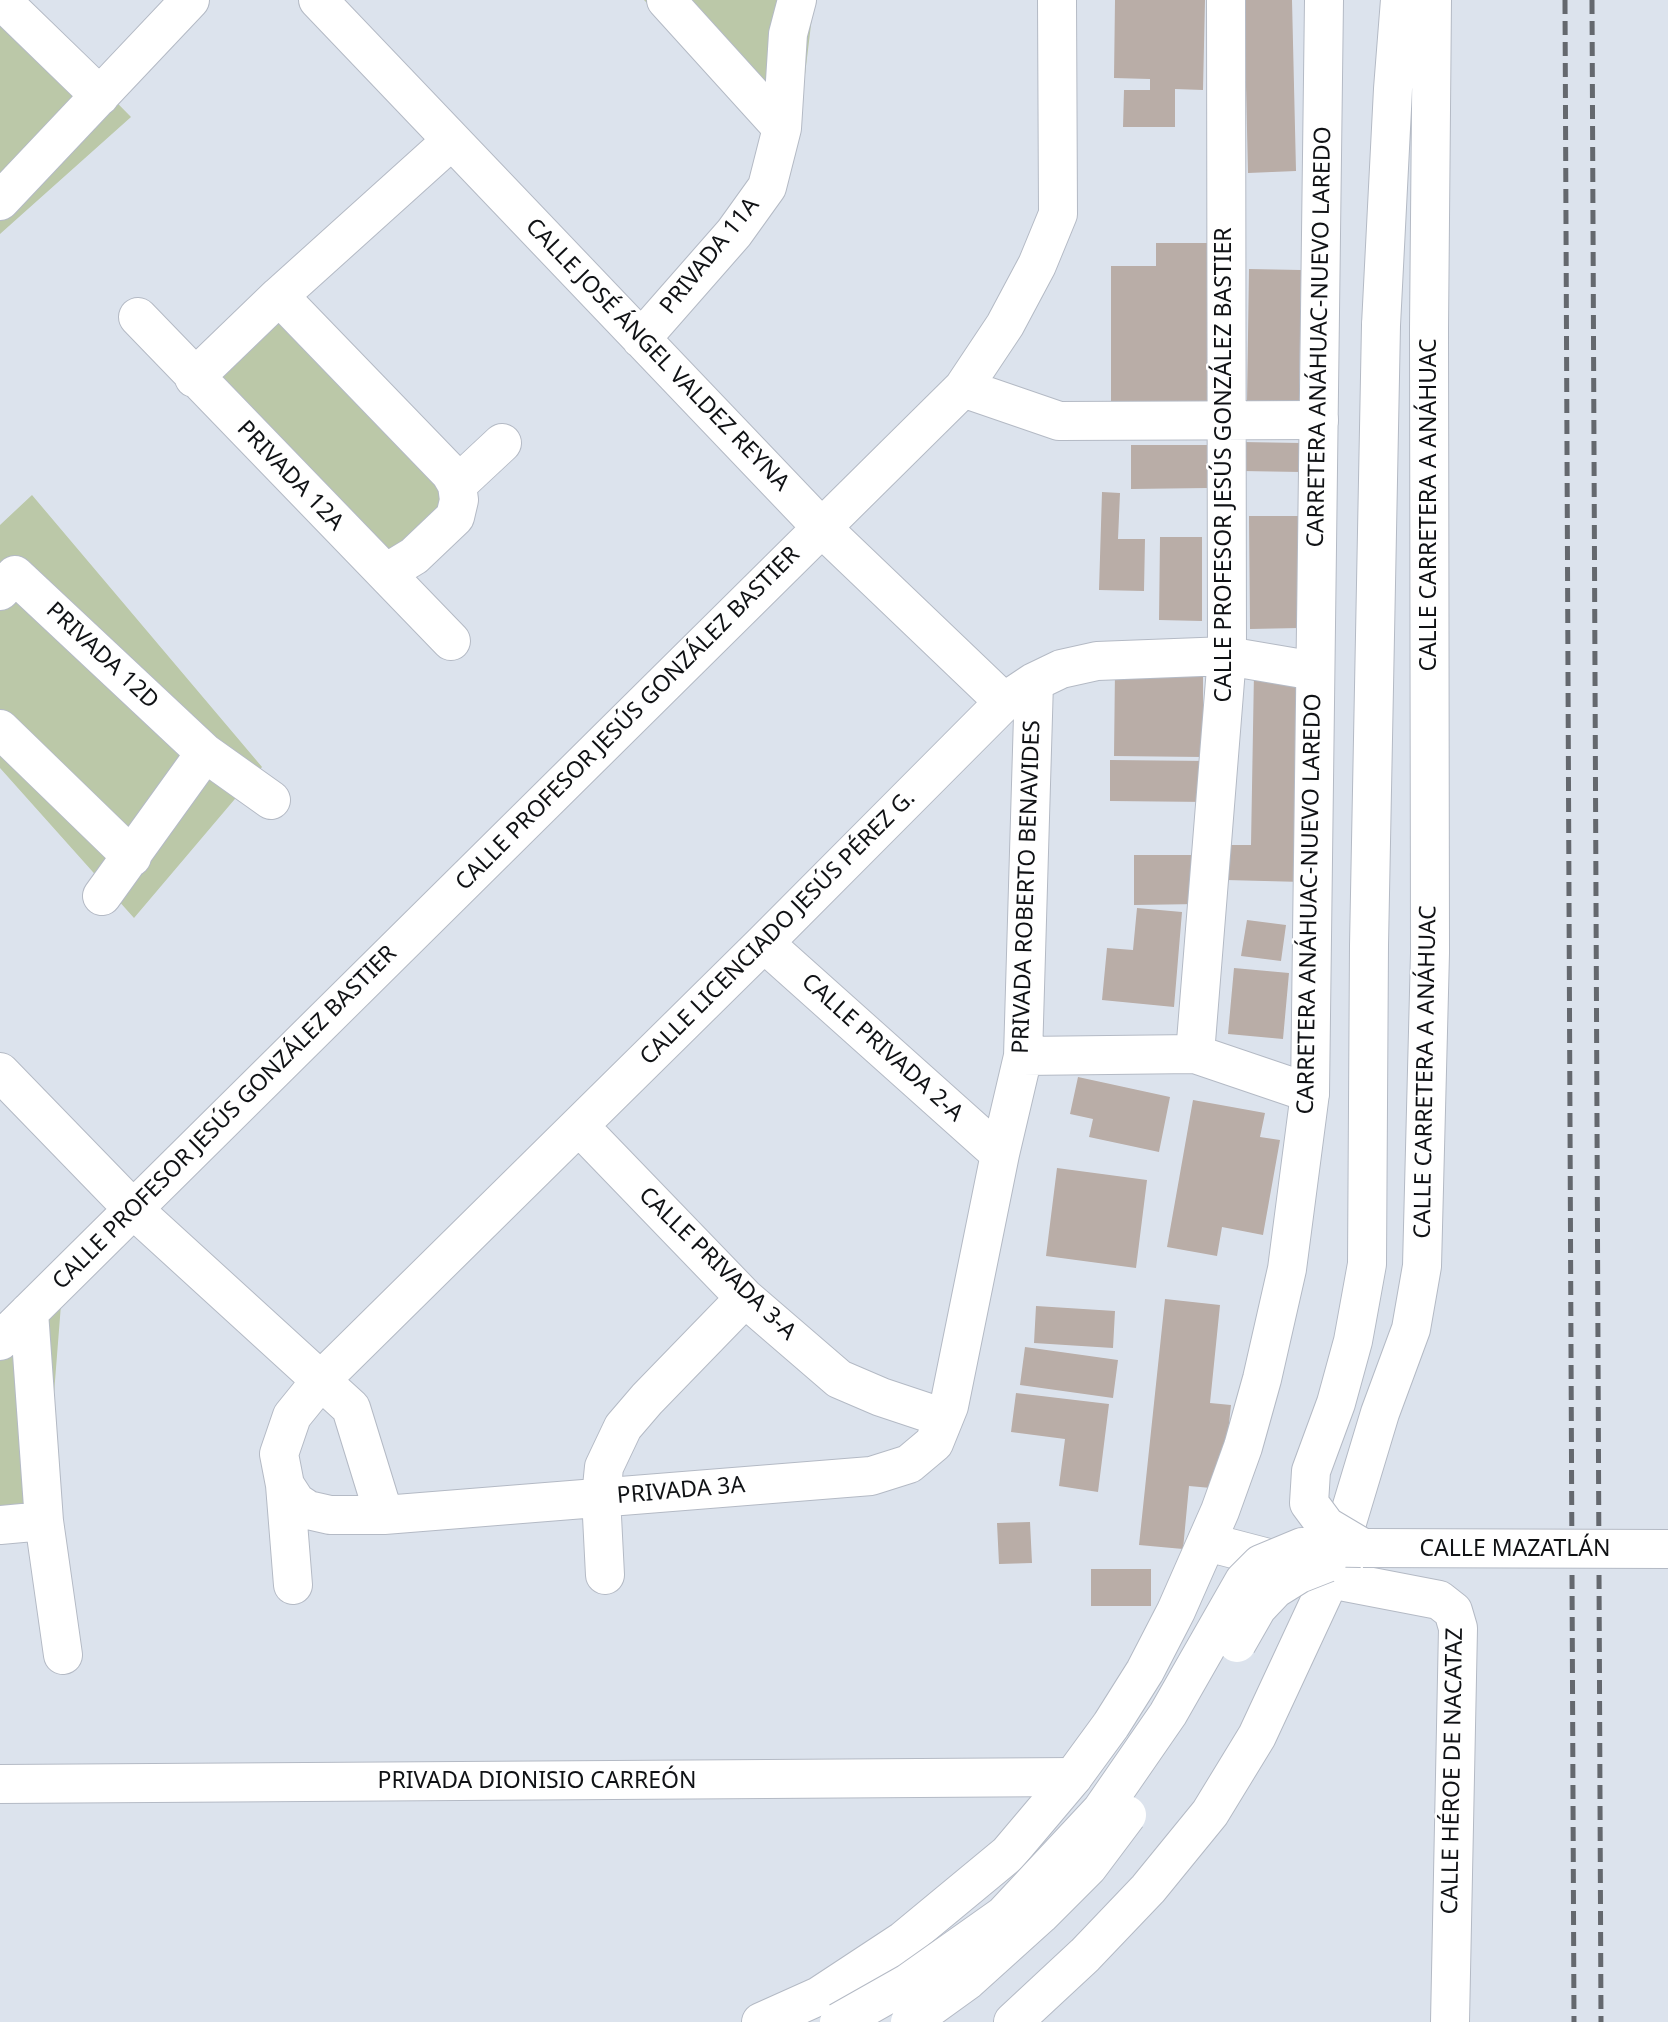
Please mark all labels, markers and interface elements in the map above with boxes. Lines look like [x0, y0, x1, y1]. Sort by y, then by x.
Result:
street label: CARRETERA ANÁHUAC-NUEVO LAREDO [1303, 126, 1337, 548]
street label: PRIVADA 11A [655, 192, 765, 320]
street label: CALLE JOSÉ ÁNGEL VALDEZ REYNA [519, 213, 795, 497]
street label: CALLE PROFESOR JESÚS GONZÁLEZ BASTIER [1210, 228, 1238, 702]
street label: CALLE CARRETERA A ANÁHUAC [1415, 338, 1443, 672]
street label: PRIVADA 12A [231, 415, 349, 537]
street label: CALLE PROFESOR JESÚS GONZÁLEZ BASTIER [450, 541, 806, 897]
street label: PRIVADA 12D [40, 597, 164, 715]
street label: CARRETERA ANÁHUAC-NUEVO LAREDO [1293, 693, 1327, 1115]
street label: PRIVADA ROBERTO BENAVIDES [1007, 720, 1047, 1054]
street label: CALLE LICENCIADO JESÚS PÉREZ G. [635, 785, 921, 1071]
street label: CALLE CARRETERA A ANÁHUAC [1409, 905, 1443, 1239]
street label: CALLE PROFESOR JESÚS GONZÁLEZ BASTIER [47, 940, 403, 1296]
street label: CALLE PRIVADA 2-A [795, 968, 969, 1128]
street label: CALLE PRIVADA 3-A [633, 1182, 801, 1346]
street label: PRIVADA 3A [616, 1472, 746, 1510]
street label: CALLE MAZATLÁN [1420, 1535, 1610, 1563]
street label: CALLE HÉROE DE NACATAZ [1437, 1627, 1469, 1915]
street label: PRIVADA DIONISIO CARREÓN [378, 1767, 696, 1795]

